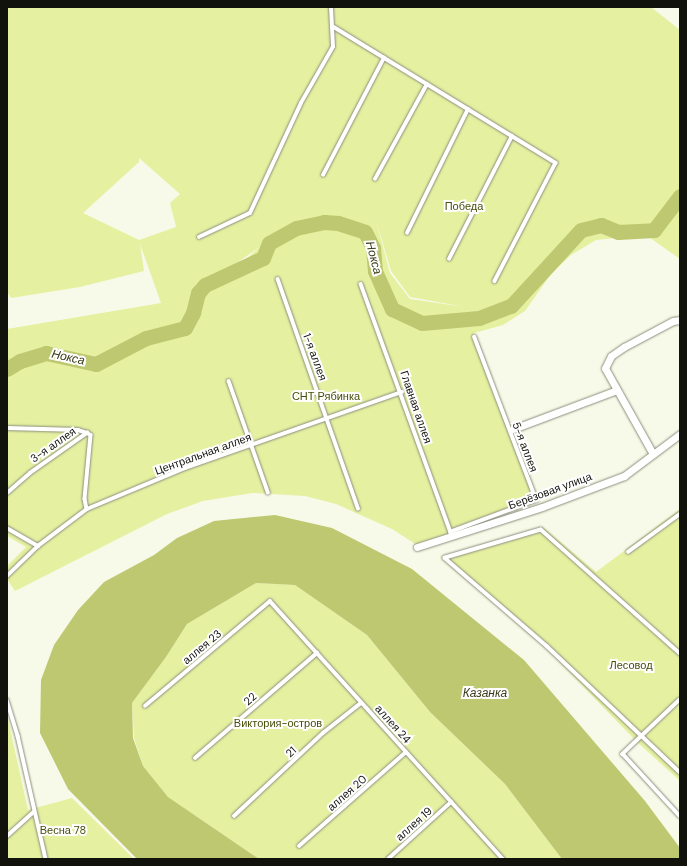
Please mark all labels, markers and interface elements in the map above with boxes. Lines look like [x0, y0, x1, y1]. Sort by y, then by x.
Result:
park label: Победа [445, 199, 483, 213]
water label: Нокса [362, 240, 384, 276]
street label: 1-я аллея [300, 332, 330, 382]
water label: Нокса [50, 347, 86, 369]
street label: Главная аллея [397, 369, 435, 445]
park label: СНТ Рябинка [292, 389, 360, 403]
street label: 5-я аллея [509, 420, 541, 474]
street label: 3-я аллея [28, 425, 78, 465]
street label: Центральная аллея [153, 430, 253, 478]
street label: Берёзовая улица [507, 470, 593, 512]
street label: аллея 23 [180, 627, 224, 667]
park label: Лесовод [609, 658, 653, 672]
water label: Казанка [463, 687, 507, 701]
street label: 22 [241, 690, 259, 708]
street label: аллея 24 [372, 702, 414, 746]
park label: Виктория-остров [234, 716, 322, 730]
street label: 21 [283, 744, 299, 760]
street label: аллея 20 [325, 772, 369, 814]
street label: аллея 19 [393, 804, 435, 844]
park label: Весна 78 [40, 823, 86, 837]

